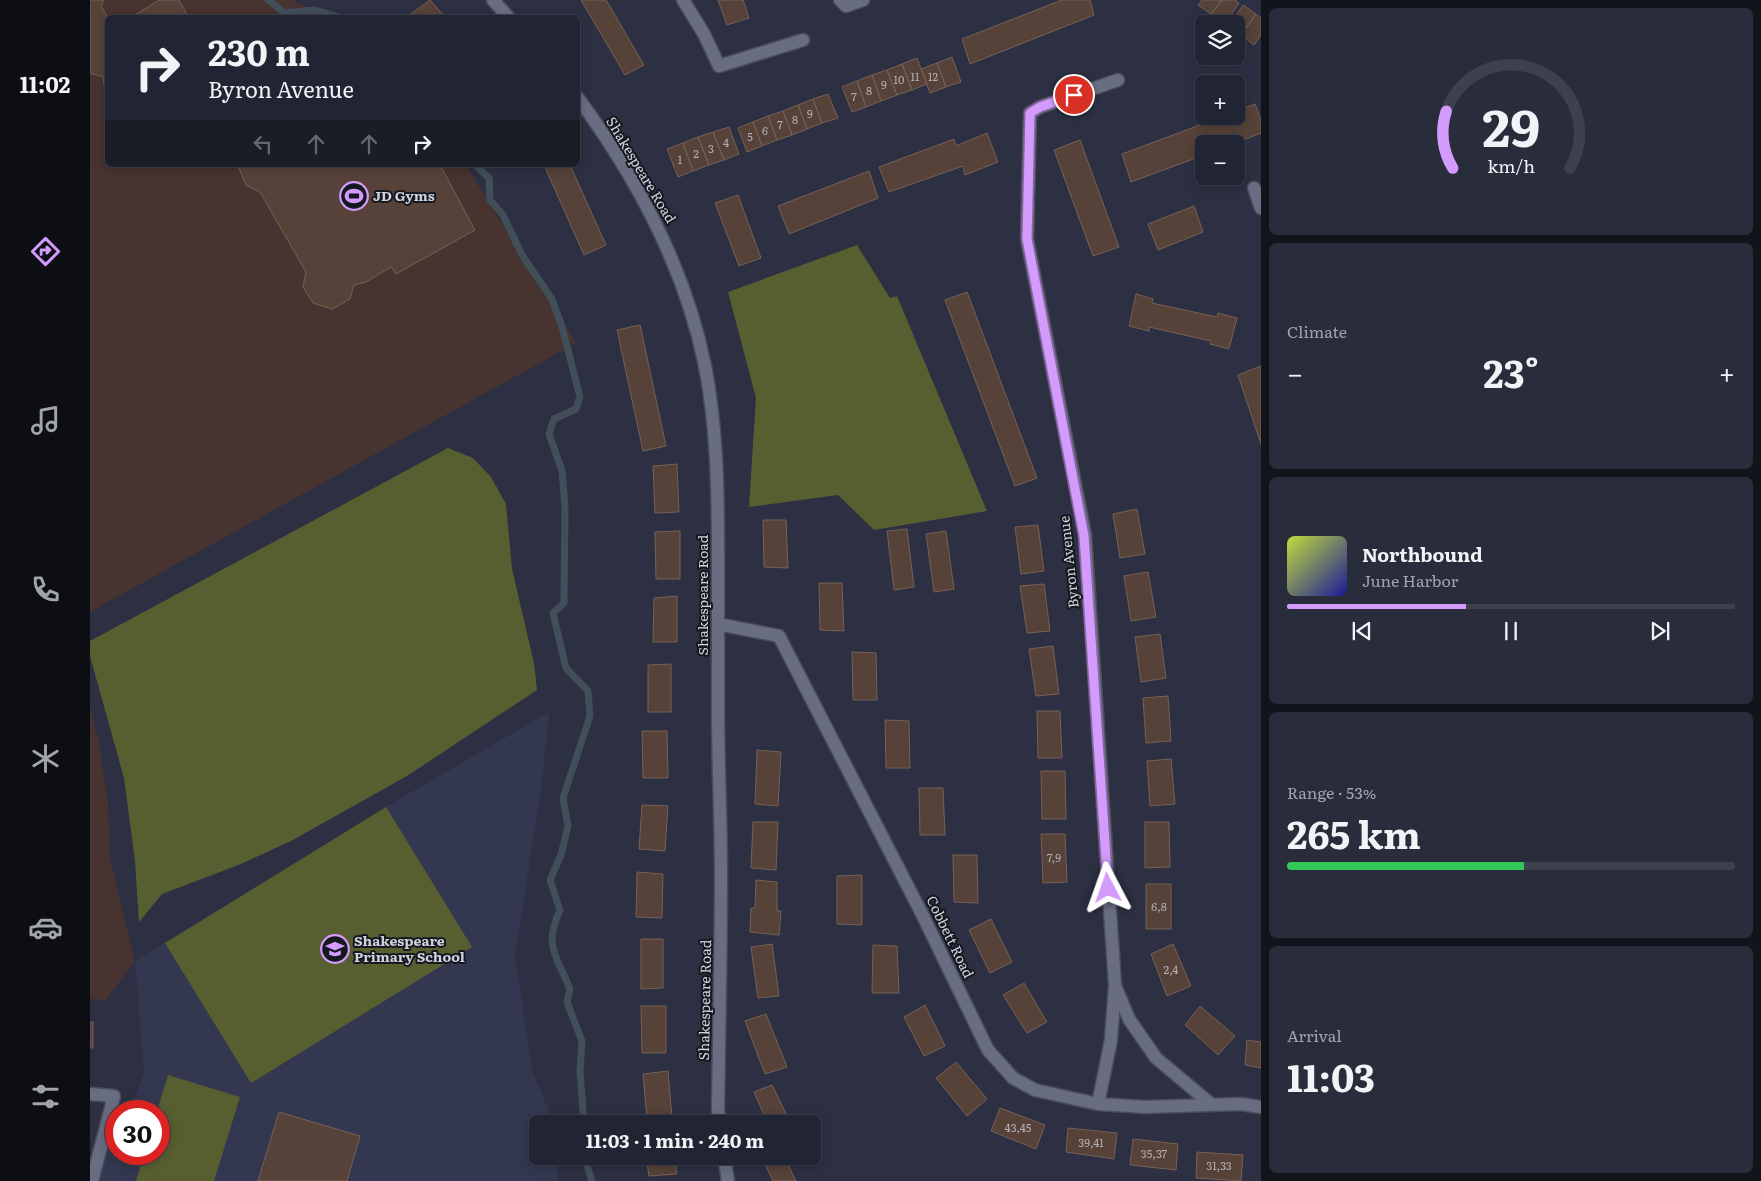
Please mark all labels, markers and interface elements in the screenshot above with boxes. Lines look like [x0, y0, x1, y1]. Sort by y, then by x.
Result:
map controls [1195, 15, 1245, 185]
button: layers [1195, 15, 1245, 65]
text: 230 m [208, 25, 310, 77]
icon: right [125, 35, 190, 100]
text: 11:02 [20, 67, 70, 100]
house number: 11 [911, 68, 920, 84]
house number: 12 [928, 68, 938, 84]
house number: 10 [894, 71, 904, 87]
text: Byron Avenue [208, 72, 354, 105]
pin [1053, 74, 1095, 116]
button: + [1195, 75, 1245, 125]
house number: 9 [881, 76, 887, 92]
icon: arrive [1060, 81, 1088, 109]
house number: 8 [866, 82, 872, 98]
text: 29 [1482, 86, 1540, 163]
house number: 7 [851, 88, 857, 104]
house number: 9 [807, 105, 813, 121]
house number: 8 [792, 111, 798, 127]
street label: Shakespeare Road [602, 113, 682, 227]
house number: 7 [777, 116, 783, 132]
house number: 6 [762, 122, 768, 138]
house number: 5 [747, 128, 753, 144]
icon: left [249, 130, 277, 158]
icon: ahead [302, 130, 330, 158]
icon: ahead [355, 130, 383, 158]
icon: right [408, 130, 436, 158]
house number: 4 [723, 134, 729, 150]
button: − [1195, 135, 1245, 185]
house number: 3 [708, 140, 714, 156]
house number: 2 [693, 145, 699, 161]
house number: 1 [678, 151, 683, 167]
text: km/h [1487, 152, 1535, 179]
sports icon: JD Gyms [339, 181, 369, 211]
place label: JD Gyms [373, 185, 435, 205]
icon: directions [28, 234, 63, 269]
text: Climate [1287, 319, 1347, 343]
text: 23° [1483, 343, 1539, 400]
text: − [1287, 351, 1303, 393]
text: + [1719, 351, 1735, 393]
icon: music [28, 403, 63, 438]
street label: Byron Avenue [1053, 515, 1083, 609]
street label: Shakespeare Road [692, 534, 712, 655]
text: Northbound [1362, 540, 1483, 568]
text: June Harbor [1362, 568, 1458, 592]
icon: phone [28, 572, 63, 607]
icon: previous [1348, 617, 1376, 645]
icon: pause [1497, 617, 1525, 645]
icon: next [1646, 617, 1674, 645]
icon: climate [28, 741, 63, 776]
text: Range · 53% [1287, 780, 1376, 804]
text: 265 km [1287, 804, 1421, 861]
house number: 7,9 [1047, 849, 1061, 865]
position arrow [1081, 861, 1133, 913]
street label: Cobbett Road [922, 892, 980, 981]
house number: 6,8 [1151, 898, 1167, 914]
icon: car [28, 910, 63, 945]
place label: Shakespeare Primary School [354, 930, 465, 966]
school or university icon: Shakespeare Primary School [320, 934, 350, 964]
street label: Shakespeare Road [693, 939, 715, 1061]
house number: 2,4 [1164, 961, 1178, 977]
text: Arrival [1287, 1023, 1342, 1047]
text: 11:03 [1287, 1047, 1375, 1104]
icon: filters [28, 1079, 63, 1114]
speed limit sign: 30 [105, 1100, 170, 1165]
house number: 43,45 [1005, 1119, 1032, 1135]
text: 11:03 · 1 min · 240 m [586, 1126, 764, 1154]
house number: 39,41 [1078, 1134, 1104, 1150]
house number: 35,37 [1141, 1145, 1168, 1161]
house number: 31,33 [1206, 1157, 1232, 1173]

